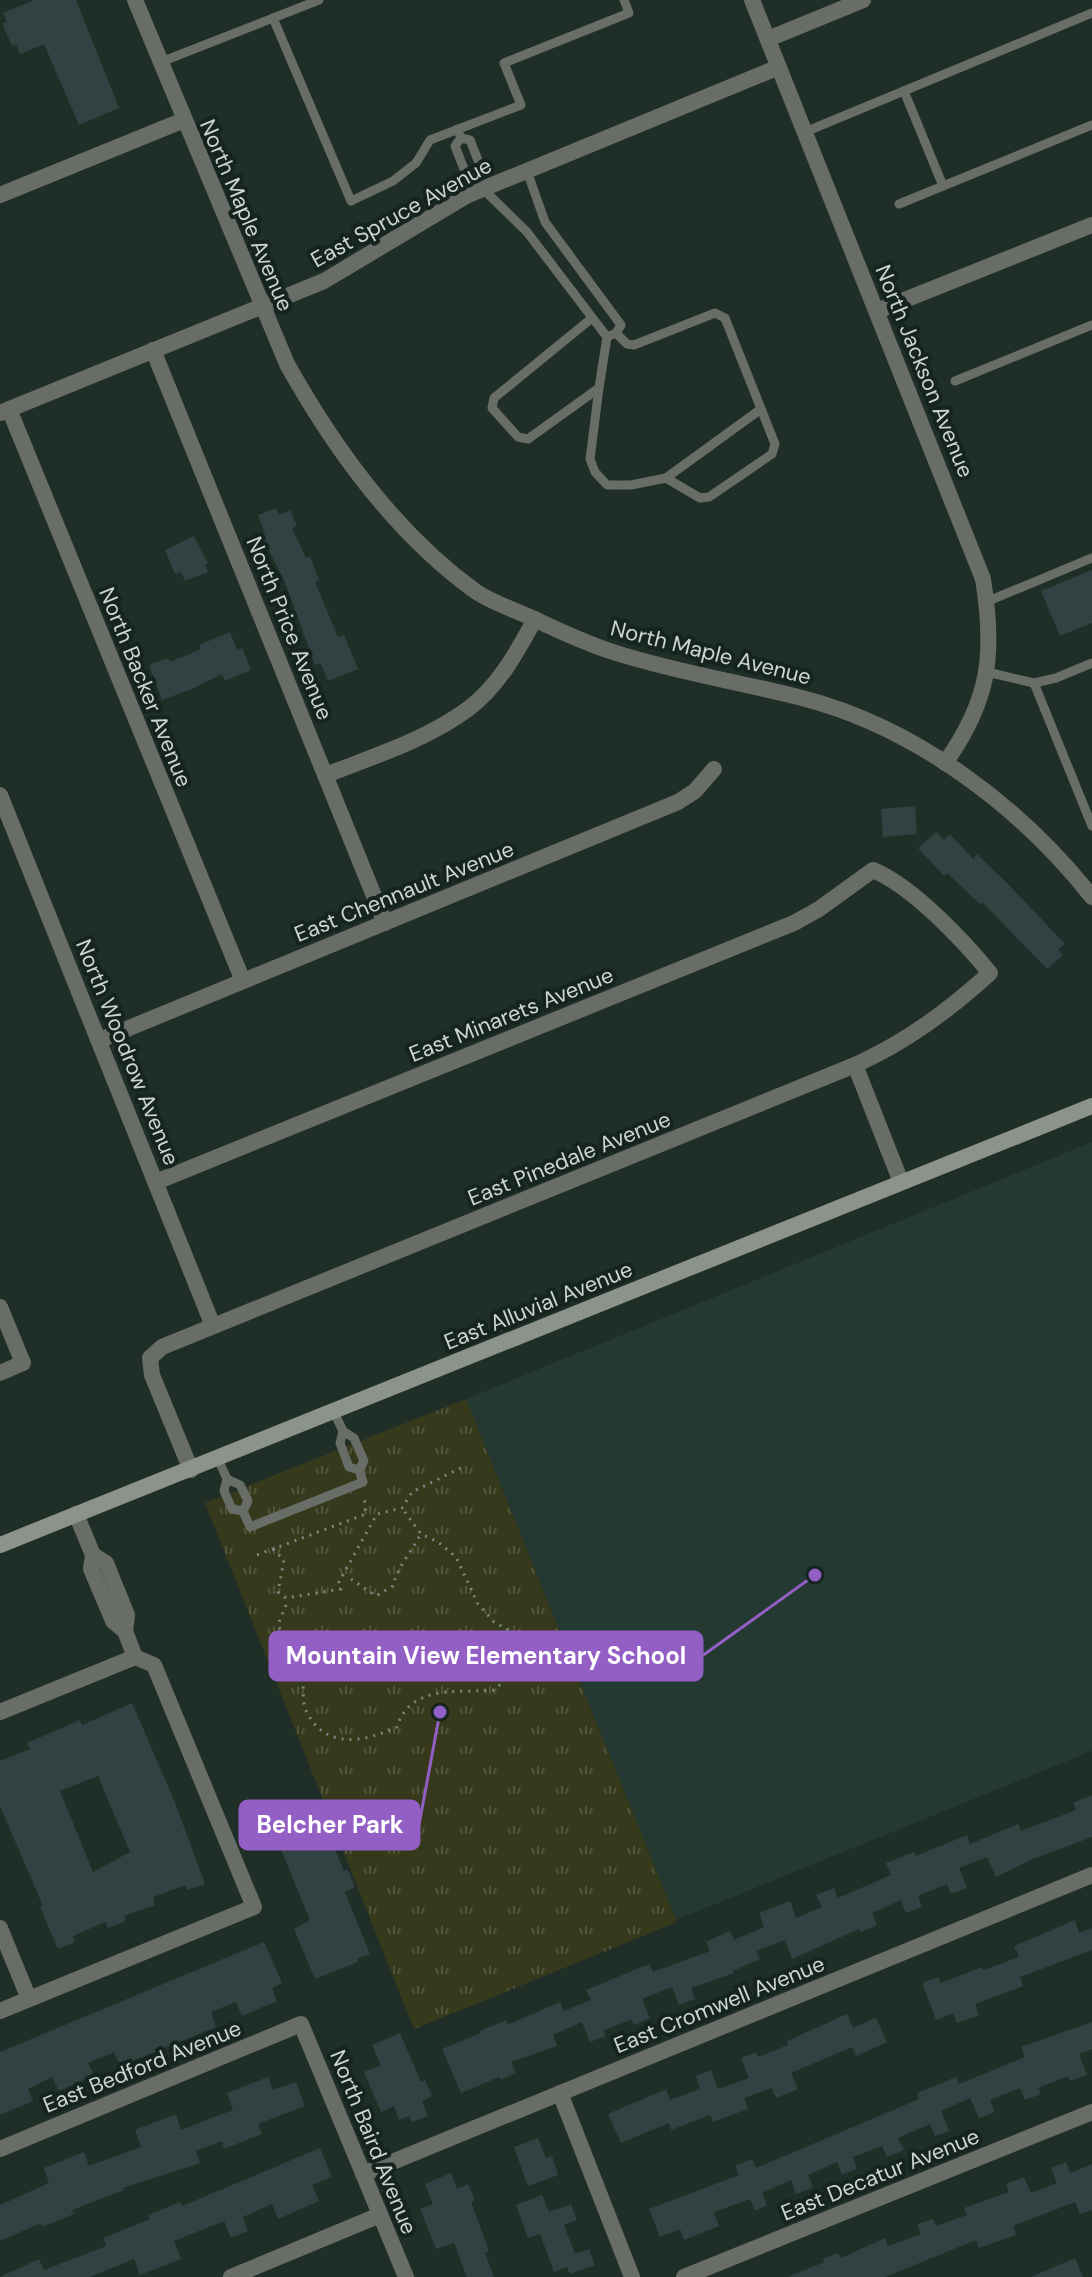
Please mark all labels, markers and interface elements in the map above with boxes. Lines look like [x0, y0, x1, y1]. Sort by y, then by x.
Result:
street label: North Maple Avenue [193, 115, 300, 316]
street label: East Spruce Avenue [306, 151, 497, 274]
street label: North Jackson Avenue [869, 261, 980, 482]
street label: North Price Avenue [239, 532, 340, 724]
street label: North Backer Avenue [92, 583, 199, 791]
street label: North Maple Avenue [608, 614, 814, 691]
street label: East Chennault Avenue [290, 834, 518, 949]
street label: North Woodrow Avenue [69, 935, 186, 1169]
street label: East Minarets Avenue [405, 960, 618, 1069]
street label: East Pinedale Avenue [463, 1104, 675, 1212]
street label: East Alluvial Avenue [440, 1254, 637, 1357]
callout: Mountain View Elementary School [270, 1632, 702, 1680]
text: Mountain View Elementary School [286, 1640, 686, 1671]
callout: Belcher Park [240, 1801, 419, 1849]
text: Belcher Park [256, 1809, 404, 1840]
street label: East Cromwell Avenue [610, 1949, 829, 2060]
street label: East Bedford Avenue [39, 2013, 246, 2119]
street label: North Baird Avenue [323, 2046, 424, 2239]
street label: East Decatur Avenue [777, 2121, 984, 2227]

